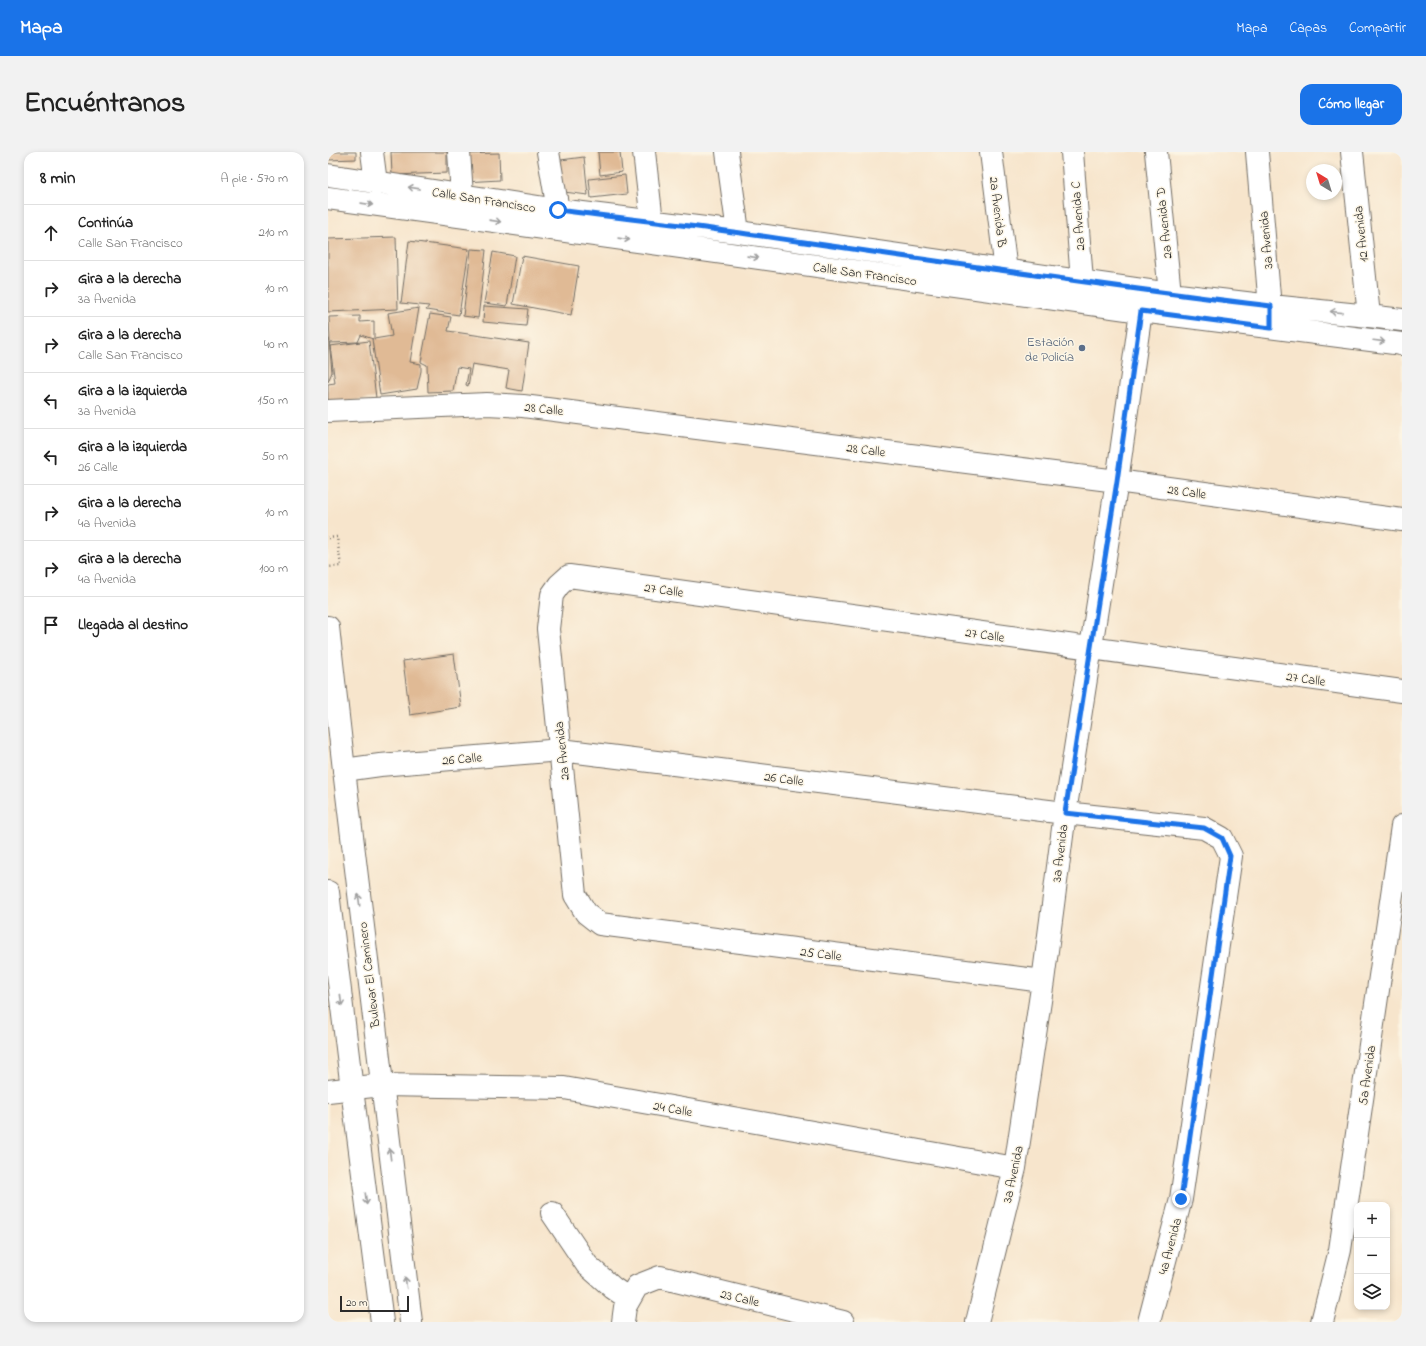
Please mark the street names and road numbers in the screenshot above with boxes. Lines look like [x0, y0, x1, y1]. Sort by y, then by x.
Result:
street label: 2a Avenida B [984, 176, 1011, 249]
street label: 2a Avenida C [1067, 181, 1090, 251]
street label: Calle San Francisco [431, 183, 537, 218]
street label: 2a Avenida D [1151, 186, 1178, 260]
street label: 12 Avenida [1349, 205, 1374, 263]
street label: 3a Avenida [1255, 210, 1278, 270]
street label: Calle San Francisco [812, 258, 918, 291]
street label: 28 Calle [523, 398, 564, 421]
street label: 28 Calle [845, 439, 886, 462]
street label: 28 Calle [1166, 480, 1208, 505]
street label: 27 Calle [643, 578, 685, 603]
street label: 27 Calle [964, 623, 1006, 648]
street label: 27 Calle [1285, 667, 1327, 692]
street label: 2a Avenida [550, 720, 575, 781]
street label: 26 Calle [441, 748, 483, 771]
street label: 26 Calle [763, 768, 805, 791]
street label: 3a Avenida [1048, 823, 1073, 883]
street label: Bulevar El Caminero [354, 921, 386, 1030]
street label: 25 Calle [799, 943, 843, 966]
street label: 5a Avenida [1354, 1044, 1381, 1106]
street label: 24 Calle [652, 1097, 694, 1122]
street label: 3a Avenida [998, 1144, 1029, 1205]
street label: 4a Avenida [1154, 1216, 1187, 1277]
street label: 23 Calle [718, 1285, 761, 1312]

